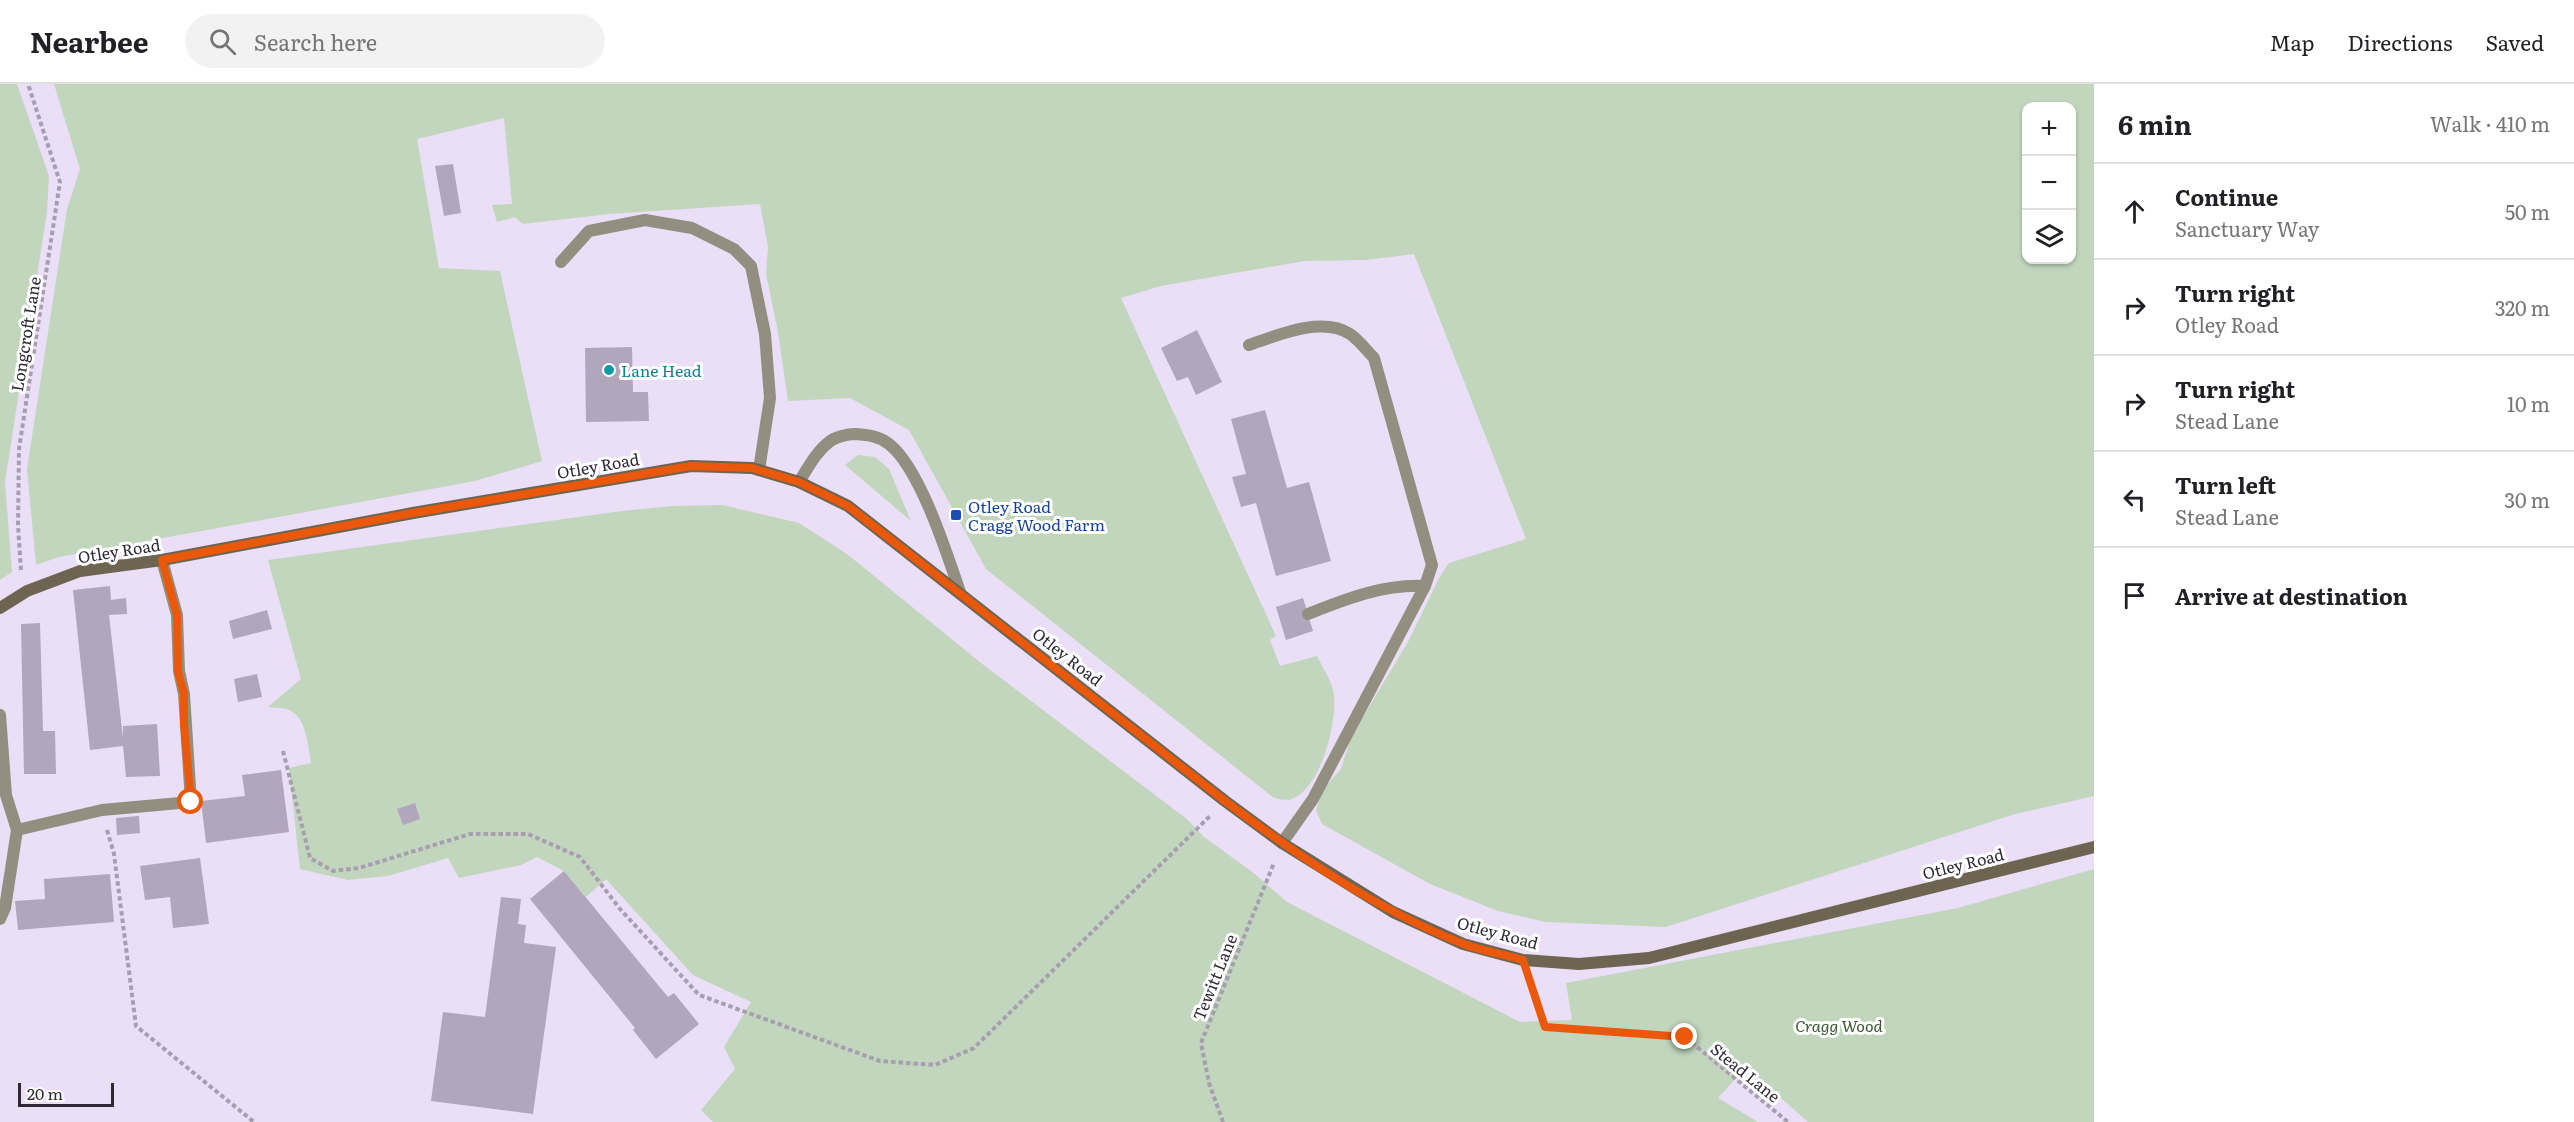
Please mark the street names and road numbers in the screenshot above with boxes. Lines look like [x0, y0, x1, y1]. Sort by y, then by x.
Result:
street label: Longcroft Lane [4, 275, 46, 393]
street label: Otley Road [555, 446, 641, 484]
street label: Otley Road [76, 532, 162, 568]
street label: Otley Road [1028, 621, 1108, 691]
street label: Otley Road [1920, 841, 2006, 885]
street label: Otley Road [1455, 910, 1541, 954]
street label: Tewitt Lane [1186, 930, 1242, 1024]
street label: Stead Lane [1706, 1037, 1786, 1107]

